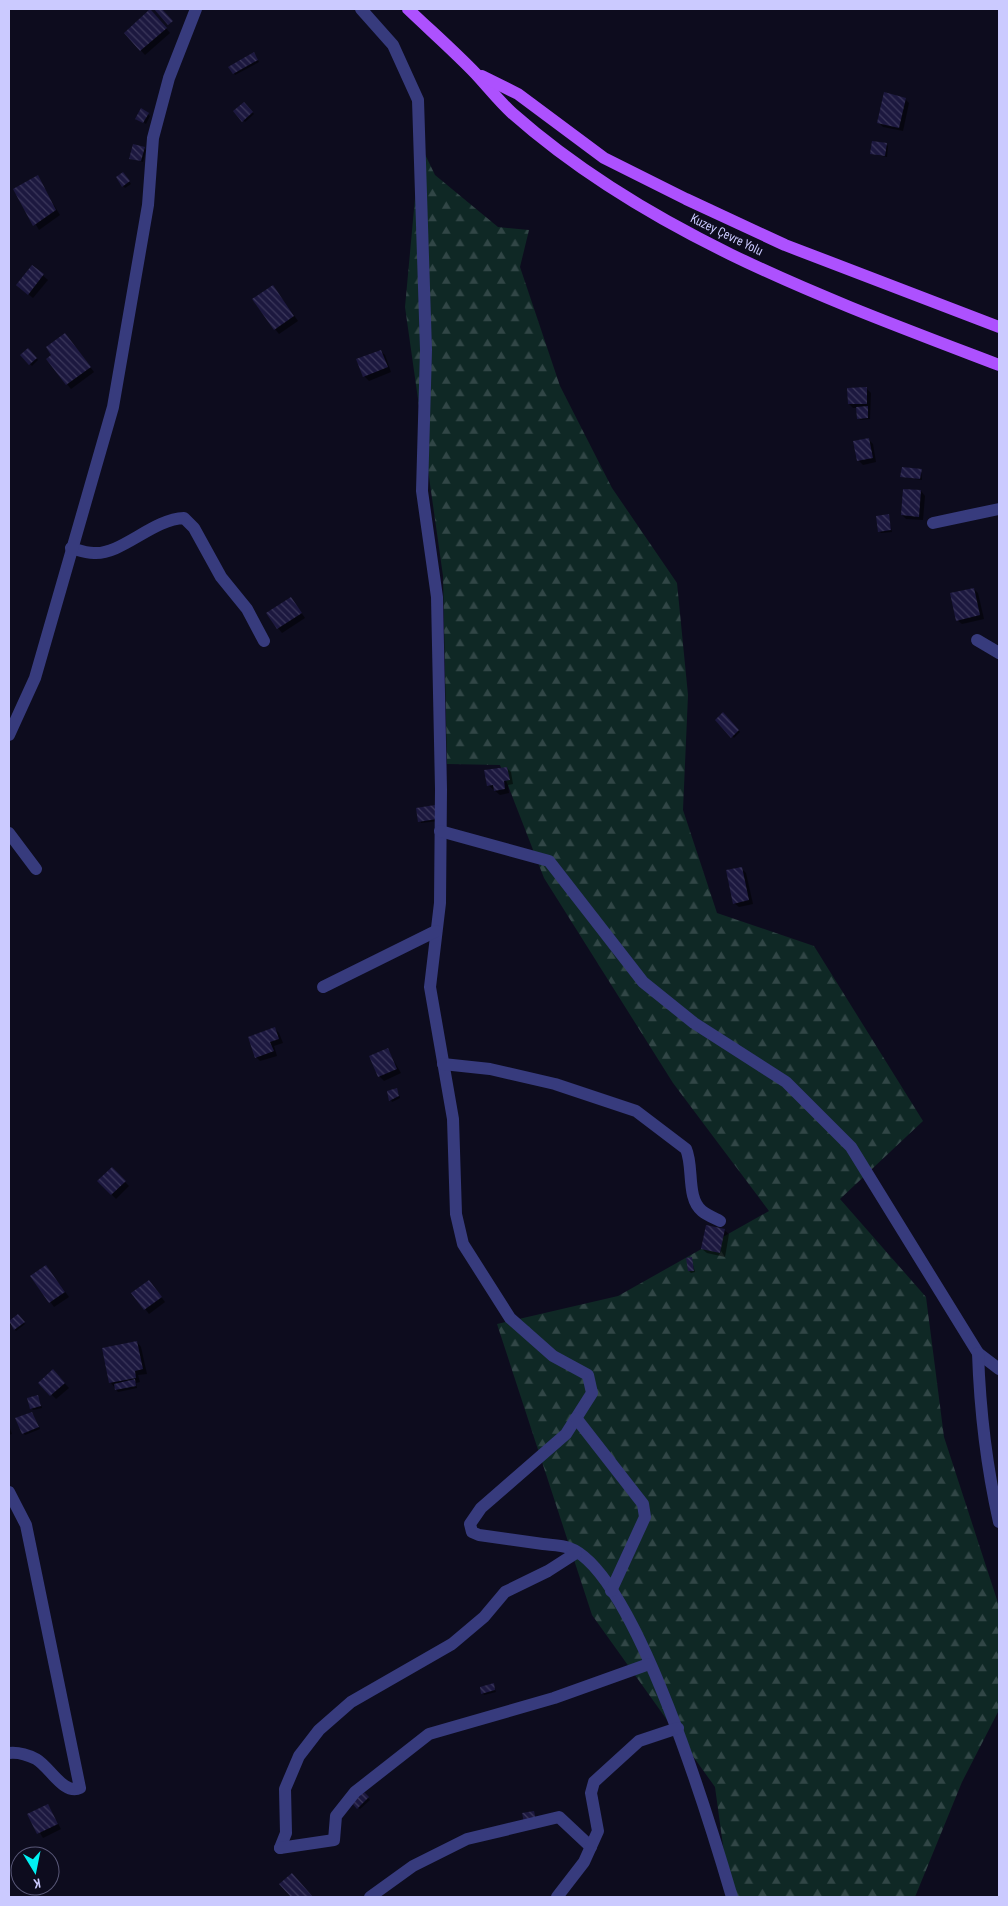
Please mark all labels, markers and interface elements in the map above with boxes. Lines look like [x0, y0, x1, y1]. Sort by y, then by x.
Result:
street label: Kuzey Çevre Yolu [688, 210, 766, 259]
north arrow [10, 1846, 60, 1896]
text: K [32, 1874, 42, 1892]

